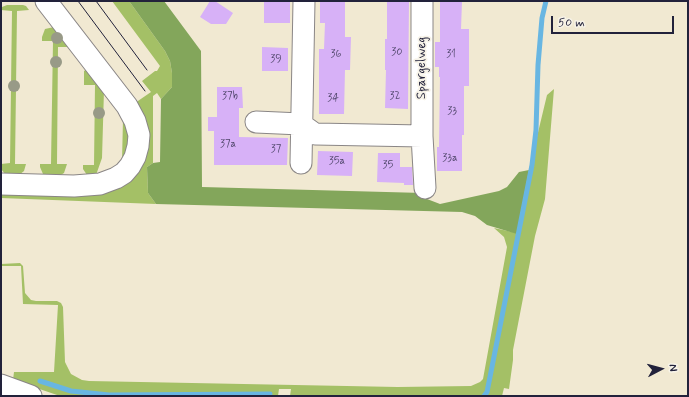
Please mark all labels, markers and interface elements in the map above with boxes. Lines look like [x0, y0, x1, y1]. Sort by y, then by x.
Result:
scale bar [553, 8, 676, 34]
text: 50 m [558, 15, 585, 31]
street label: Spargelweg [414, 37, 430, 99]
house number: 30 [391, 46, 403, 60]
house number: 36 [330, 48, 342, 62]
house number: 31 [446, 48, 456, 62]
house number: 39 [270, 53, 282, 67]
house number: 37b [222, 90, 238, 104]
house number: 32 [390, 90, 400, 104]
house number: 34 [327, 92, 339, 106]
house number: 33 [447, 105, 457, 119]
house number: 37a [220, 138, 236, 152]
house number: 37 [271, 143, 281, 157]
house number: 33a [442, 152, 458, 166]
house number: 35a [329, 155, 345, 169]
house number: 35 [383, 159, 393, 173]
north arrow [641, 349, 681, 389]
text: N [666, 363, 680, 372]

